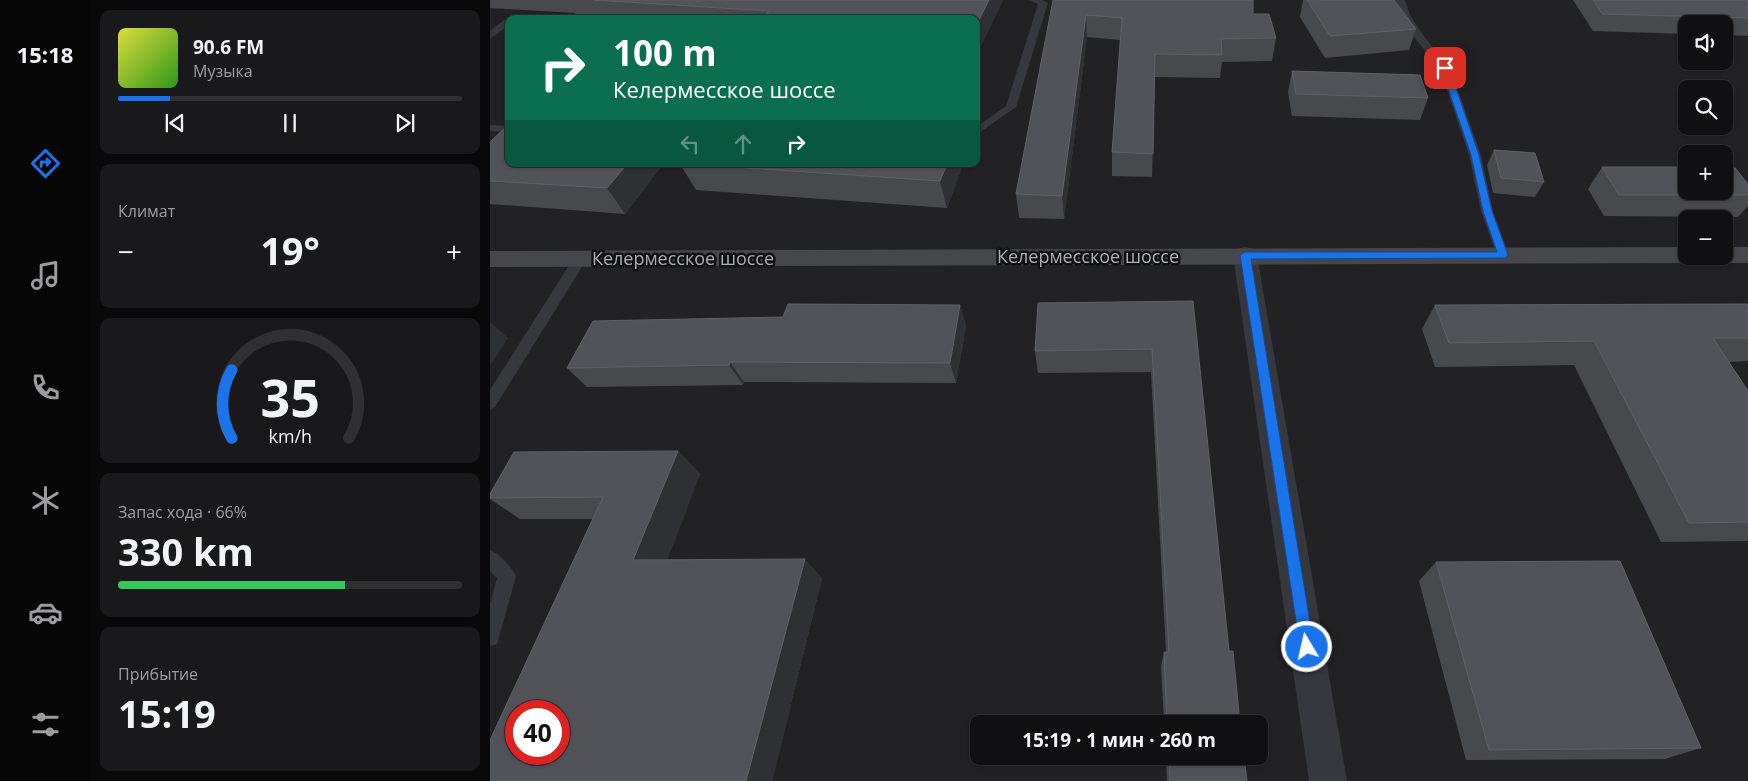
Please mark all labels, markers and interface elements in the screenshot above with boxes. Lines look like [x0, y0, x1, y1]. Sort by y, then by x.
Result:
map controls [1678, 15, 1733, 265]
button: sound [1678, 15, 1733, 70]
text: 100 m [613, 29, 717, 76]
text: 90.6 FM [193, 34, 264, 60]
icon: right [530, 35, 595, 100]
text: 15:18 [17, 39, 73, 69]
pin [1424, 47, 1466, 89]
icon: arrive [1431, 54, 1459, 82]
text: Музыка [193, 60, 253, 82]
text: Келермесское шоссе [613, 74, 836, 104]
button: search [1678, 80, 1733, 135]
icon: previous [161, 109, 189, 137]
icon: pause [276, 109, 304, 137]
icon: next [391, 109, 419, 137]
icon: left [676, 130, 704, 158]
icon: ahead [729, 130, 757, 158]
icon: right [782, 130, 810, 158]
button: + [1678, 145, 1733, 200]
icon: directions [28, 146, 63, 181]
text: Климат [118, 200, 175, 222]
button: − [1678, 210, 1733, 265]
text: 19° [260, 224, 320, 276]
text: − [118, 232, 134, 270]
text: + [446, 232, 462, 270]
street label: Келермесское шоссе [997, 244, 1179, 268]
street label: Келермесское шоссе [592, 246, 774, 270]
icon: music [28, 258, 63, 293]
text: 35 [260, 361, 320, 432]
icon: phone [28, 370, 63, 405]
text: km/h [268, 424, 312, 448]
icon: climate [28, 483, 63, 518]
text: Запас хода · 66% [118, 501, 247, 523]
text: 330 km [118, 525, 254, 577]
icon: car [28, 595, 63, 630]
position arrow [1280, 620, 1332, 672]
text: Прибытие [118, 663, 198, 685]
text: 15:19 [118, 687, 216, 739]
speed limit sign: 40 [505, 700, 570, 765]
icon: filters [28, 707, 63, 742]
text: 15:19 · 1 мин · 260 m [1022, 727, 1216, 753]

